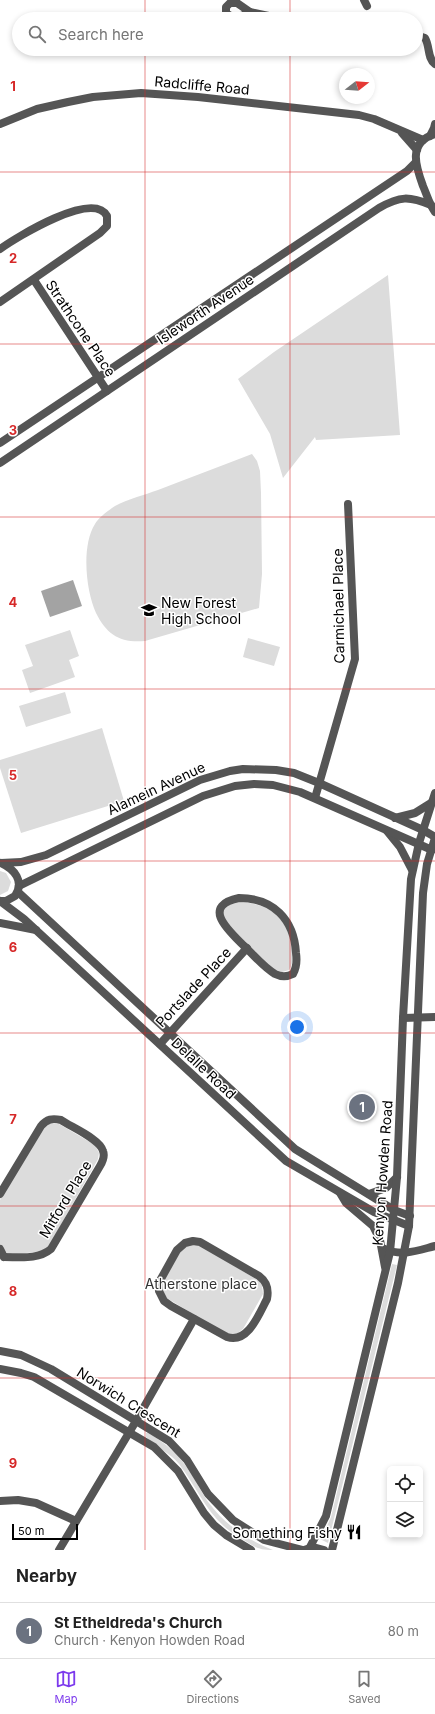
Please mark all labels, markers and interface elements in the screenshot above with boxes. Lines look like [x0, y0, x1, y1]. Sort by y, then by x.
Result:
search box [12, 12, 423, 56]
icon: search [26, 23, 48, 45]
text: Search here [58, 25, 144, 44]
north arrow [339, 68, 375, 104]
street label: Radcliffe Road [154, 72, 250, 98]
text: 1 [10, 78, 16, 94]
text: 2 [9, 250, 17, 266]
street label: Isleworth Avenue [153, 270, 257, 348]
street label: Strathcone Place [42, 277, 120, 379]
text: 3 [9, 422, 17, 438]
street label: Carmichael Place [328, 548, 348, 664]
text: 4 [9, 594, 18, 610]
place label: New Forest High School [161, 594, 241, 627]
school or university icon: New Forest High School [140, 601, 158, 619]
street label: Alamein Avenue [104, 758, 208, 818]
text: 5 [9, 767, 17, 783]
text: 6 [9, 939, 17, 955]
street label: Portslade Place [152, 944, 234, 1030]
your location [287, 1017, 307, 1037]
street label: Delalle Road [168, 1034, 240, 1102]
pin: 1 [349, 1092, 375, 1122]
street label: Kenyon Howden Road [368, 1100, 396, 1246]
text: 7 [9, 1111, 17, 1127]
street label: Mitford Place [35, 1157, 95, 1241]
park label: Atherstone place [145, 1275, 257, 1292]
text: 8 [9, 1283, 17, 1299]
street label: Norwich Crescent [74, 1363, 184, 1441]
text: 9 [9, 1455, 17, 1471]
map controls [387, 1466, 423, 1538]
button: locate [387, 1466, 423, 1502]
button: layers [387, 1502, 423, 1538]
scale bar [12, 1522, 78, 1541]
restaurant icon: Something Fishy [345, 1523, 363, 1541]
text: 50 m [18, 1524, 44, 1538]
place label: Something Fishy [232, 1524, 342, 1541]
text: Nearby [16, 1566, 77, 1586]
text: St Etheldreda's Church [54, 1613, 222, 1632]
text: 1 [26, 1623, 32, 1639]
text: 80 m [388, 1623, 419, 1639]
text: Church · Kenyon Howden Road [54, 1632, 245, 1648]
tab: Map [55, 1668, 77, 1706]
tab: Directions [187, 1668, 239, 1706]
tab: Saved [348, 1668, 380, 1706]

